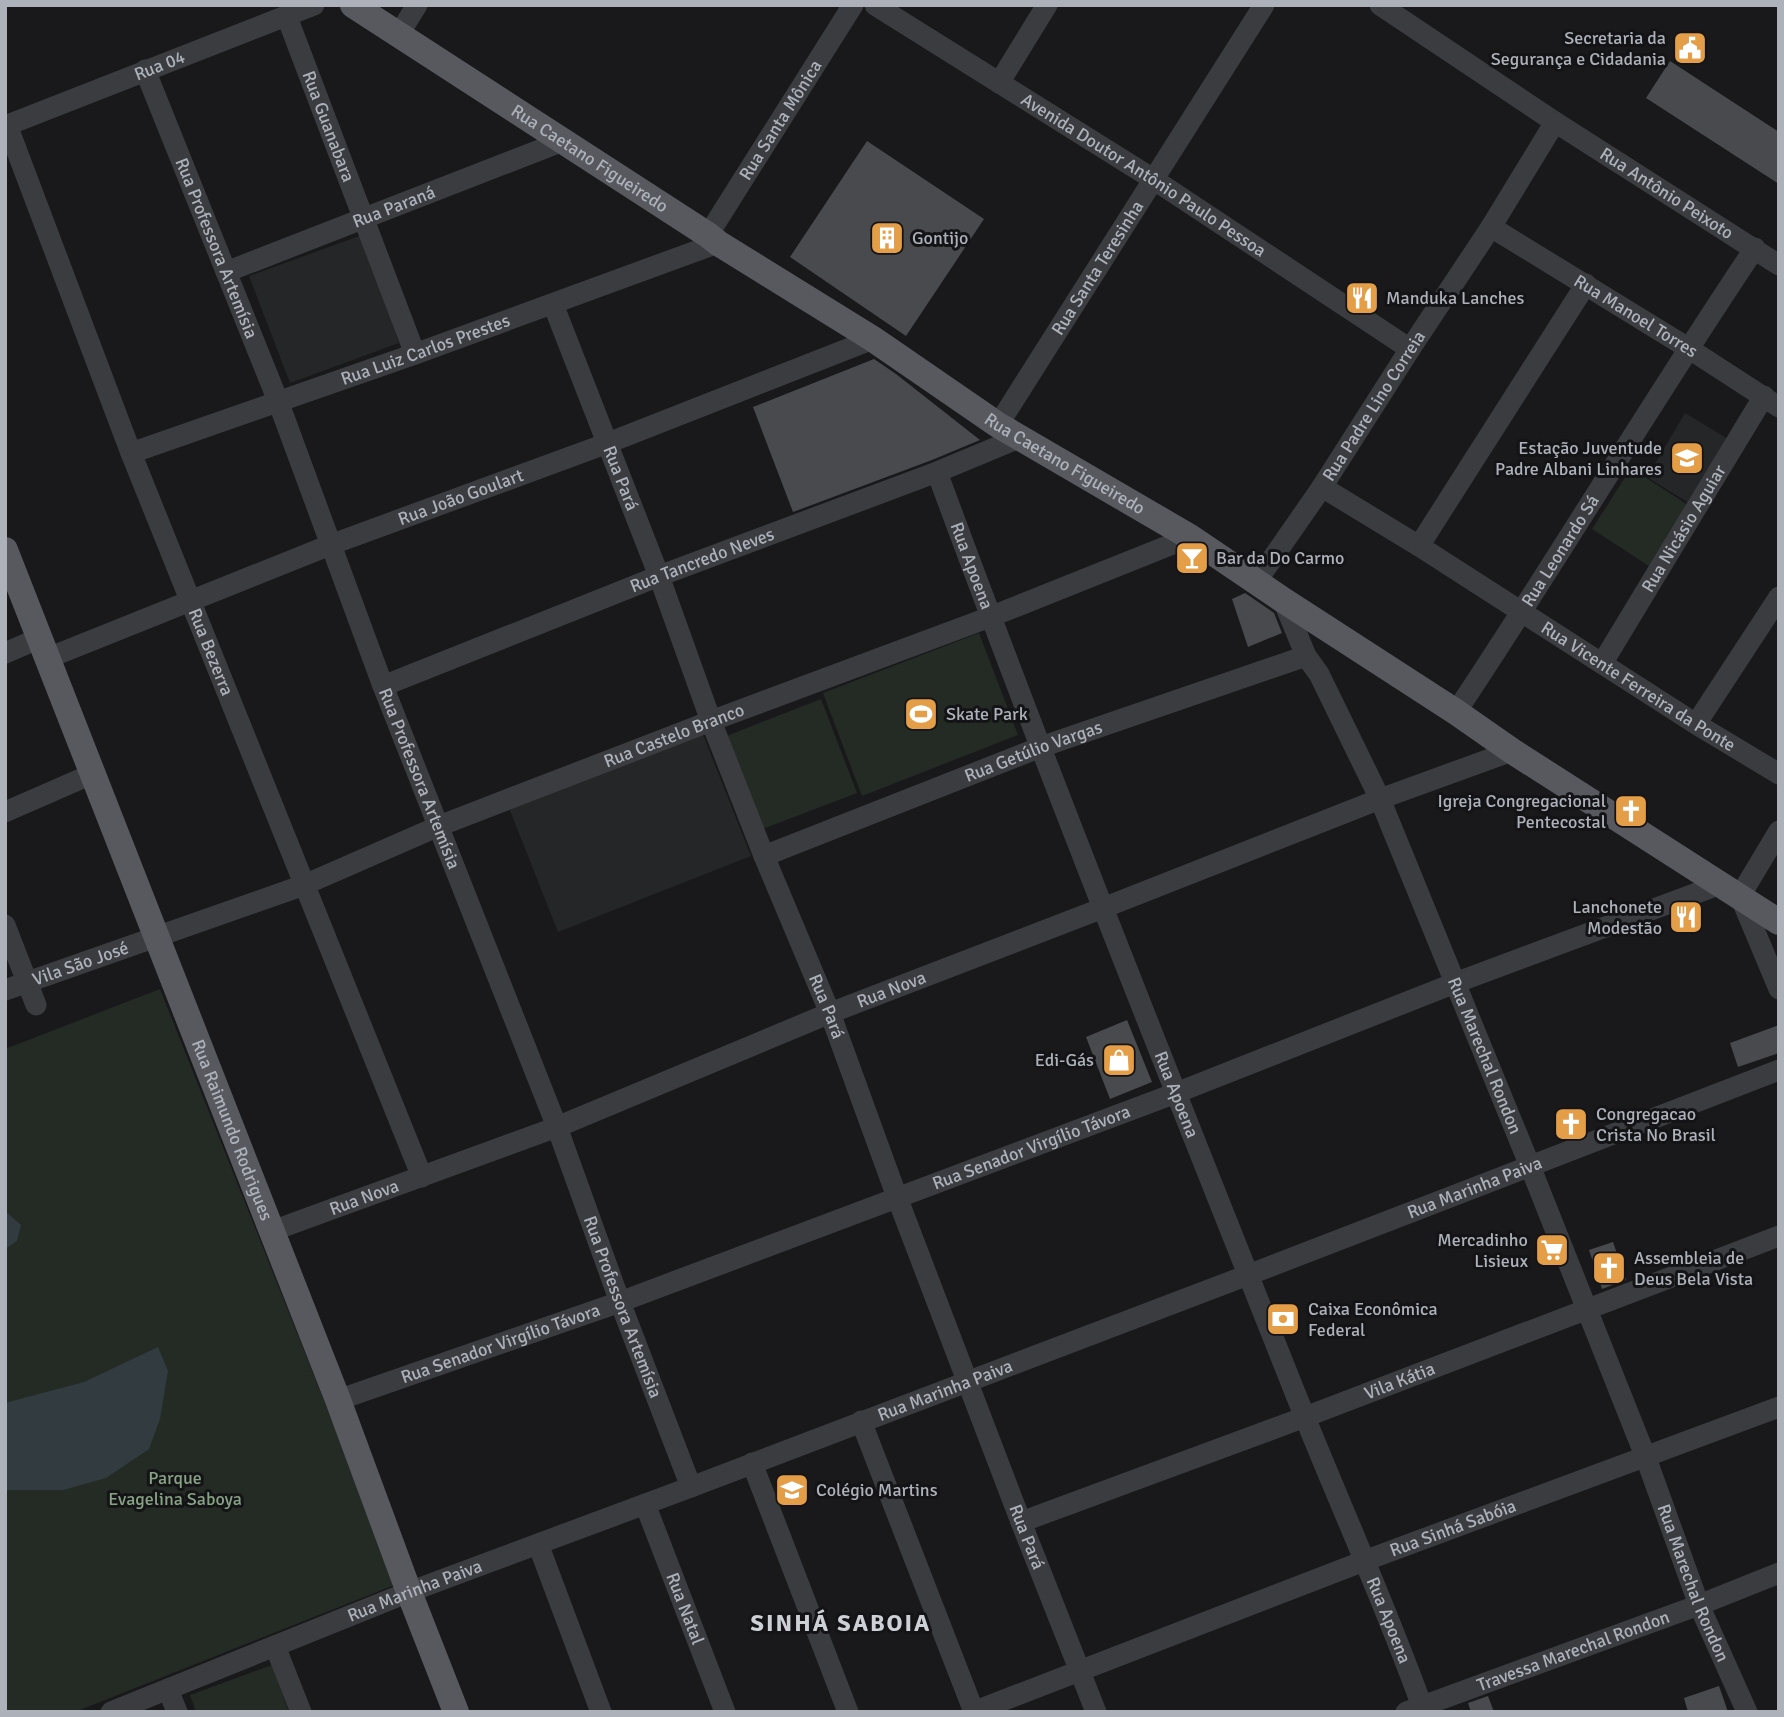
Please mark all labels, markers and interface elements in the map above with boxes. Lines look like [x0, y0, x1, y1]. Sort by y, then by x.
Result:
place label: Secretaria da Segurança e Cidadania [1491, 27, 1666, 70]
public building icon: Secretaria da Segurança e Cidadania [1671, 29, 1709, 67]
street label: Rua 04 [131, 45, 188, 85]
street label: Rua Santa Mônica [734, 56, 827, 184]
street label: Rua Guanabara [297, 68, 360, 185]
street label: Avenida Doutor Antônio Paulo Pessoa [1017, 88, 1270, 262]
street label: Rua Caetano Figueiredo [507, 99, 672, 217]
street label: Rua Antônio Peixoto [1596, 143, 1737, 244]
street label: Rua Professora Artemísia [170, 155, 263, 342]
street label: Rua Paraná [349, 181, 438, 233]
street label: Rua Santa Teresinha [1047, 196, 1148, 339]
building icon: Gontijo [868, 219, 906, 257]
place label: Gontijo [912, 227, 968, 249]
street label: Rua Manoel Torres [1570, 270, 1702, 362]
restaurant icon: Manduka Lanches [1343, 279, 1381, 317]
place label: Manduka Lanches [1386, 287, 1524, 309]
street label: Rua Luiz Carlos Prestes [338, 309, 513, 390]
street label: Rua Padre Lino Correia [1318, 326, 1430, 485]
street label: Rua Caetano Figueiredo [980, 408, 1149, 519]
place label: Estação Juventude Padre Albani Linhares [1495, 437, 1662, 480]
school or university icon: Estação Juventude Padre Albani Linhares [1668, 439, 1706, 477]
street label: Rua Pará [598, 443, 643, 514]
street label: Rua Nicásio Aguiar [1637, 460, 1731, 596]
street label: Rua João Goulart [395, 464, 526, 530]
street label: Rua Leonardo Sá [1517, 491, 1604, 611]
street label: Rua Apoena [946, 519, 998, 612]
street label: Rua Tancredo Neves [627, 523, 777, 597]
bar icon: Bar da Do Carmo [1173, 539, 1211, 577]
place label: Bar da Do Carmo [1216, 547, 1344, 569]
street label: Rua Bezerra [184, 605, 238, 699]
street label: Rua Vicente Ferreira da Ponte [1537, 616, 1740, 756]
street label: Rua Professora Artemísia [374, 685, 465, 872]
sports icon: Skate Park [902, 695, 940, 733]
street label: Rua Castelo Branco [601, 699, 747, 772]
place label: Skate Park [946, 703, 1028, 725]
street label: Rua Getúlio Vargas [961, 716, 1105, 787]
place label: Igreja Congregacional Pentecostal [1437, 790, 1606, 833]
church icon: Igreja Congregacional Pentecostal [1612, 792, 1650, 830]
place label: Lanchonete Modestão [1572, 896, 1662, 939]
restaurant icon: Lanchonete Modestão [1667, 898, 1705, 936]
street label: Vila São José [29, 936, 132, 991]
street label: Rua Nova [854, 966, 929, 1013]
street label: Rua Pará [804, 971, 849, 1042]
street label: Rua Marechal Rondon [1443, 974, 1527, 1137]
street label: Rua Raimundo Rodrigues [187, 1036, 278, 1224]
shop icon: Edi-Gás [1100, 1041, 1138, 1079]
street label: Rua Apoena [1150, 1048, 1204, 1141]
place label: Edi-Gás [1035, 1049, 1094, 1071]
street label: Rua Senador Virgílio Távora [929, 1100, 1133, 1195]
place label: Congregacao Crista No Brasil [1596, 1103, 1716, 1146]
church icon: Congregacao Crista No Brasil [1552, 1105, 1590, 1143]
street label: Rua Marinha Paiva [1404, 1152, 1545, 1223]
street label: Rua Nova [326, 1175, 402, 1220]
street label: Rua Professora Artemísia [579, 1213, 667, 1401]
place label: Mercadinho Lisieux [1437, 1229, 1529, 1272]
supermarket icon: Mercadinho Lisieux [1533, 1231, 1571, 1269]
place label: Assembleia de Deus Bela Vista [1634, 1247, 1753, 1290]
church icon: Assembleia de Deus Bela Vista [1590, 1249, 1628, 1287]
place label: Caixa Econômica Federal [1308, 1298, 1438, 1341]
street label: Rua Senador Virgílio Távora [398, 1299, 603, 1388]
bank icon: Caixa Econômica Federal [1264, 1300, 1302, 1338]
street label: Rua Marinha Paiva [874, 1355, 1016, 1426]
street label: Vila Kátia [1361, 1357, 1438, 1404]
park label: Parque Evagelina Saboya [108, 1467, 242, 1510]
school or university icon: Colégio Martins [773, 1471, 811, 1509]
place label: Colégio Martins [816, 1479, 938, 1501]
street label: Rua Sinhá Sabóia [1387, 1495, 1519, 1561]
street label: Rua Pará [1004, 1501, 1050, 1573]
street label: Rua Marechal Rondon [1653, 1501, 1734, 1665]
street label: Rua Marinha Paiva [344, 1555, 485, 1627]
street label: Rua Natal [661, 1569, 709, 1648]
street label: Rua Apoena [1362, 1574, 1416, 1667]
street label: Travessa Marechal Rondon [1474, 1606, 1673, 1696]
district label: SINHÁ SABOIA [751, 1608, 931, 1638]

